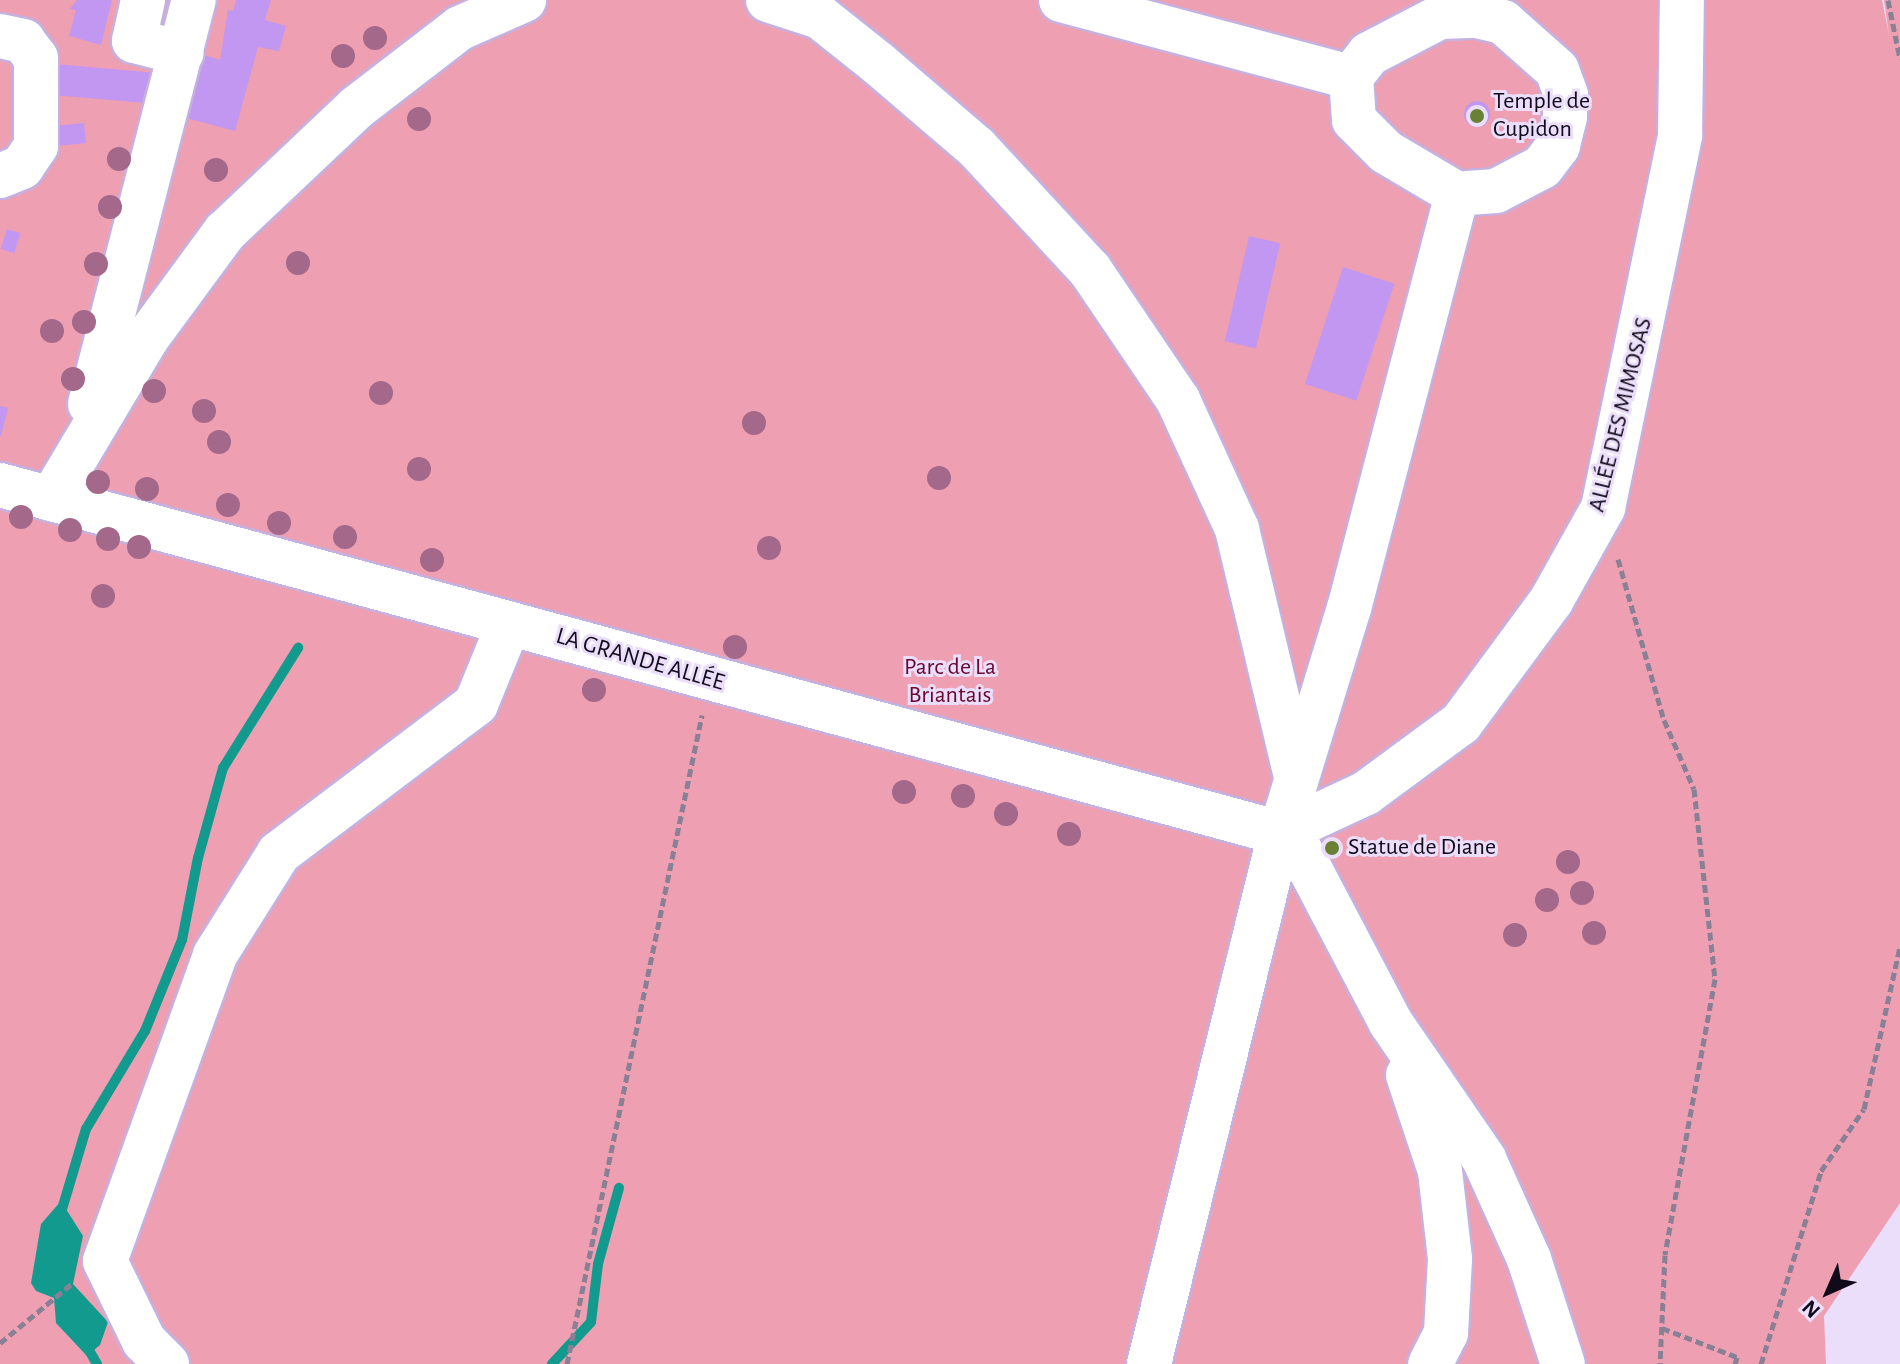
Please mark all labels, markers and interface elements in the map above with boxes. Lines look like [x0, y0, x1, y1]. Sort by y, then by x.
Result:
place label: Temple de Cupidon [1493, 88, 1590, 144]
marker: Temple de Cupidon [1468, 107, 1486, 125]
street label: ALLÉE DES MIMOSAS [1583, 315, 1659, 515]
street label: LA GRANDE ALLÉE [552, 622, 728, 698]
park label: Parc de La Briantais [904, 654, 996, 710]
place label: Statue de Diane [1348, 834, 1496, 862]
marker: Statue de Diane [1323, 839, 1341, 857]
north arrow [1788, 1252, 1868, 1332]
text: N [1798, 1296, 1824, 1322]

